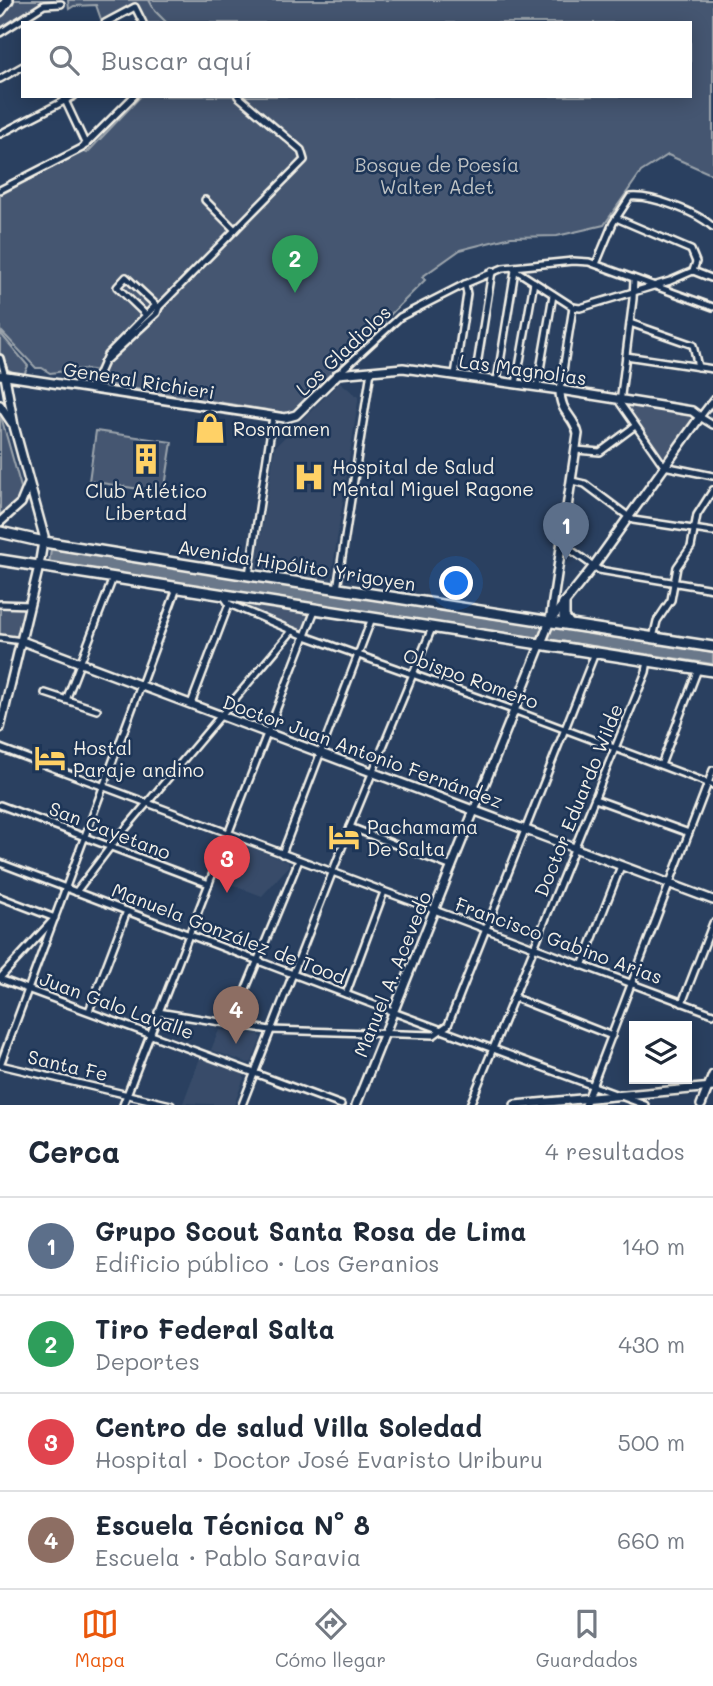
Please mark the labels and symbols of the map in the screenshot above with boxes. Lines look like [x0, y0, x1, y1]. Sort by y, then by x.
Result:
park label: Bosque de Poesía Walter Adet [355, 152, 519, 199]
pin: 2 [272, 235, 318, 293]
street label: Los Gladiolos [290, 299, 396, 401]
street label: Las Magnolias [458, 348, 588, 390]
street label: General Richieri [61, 356, 217, 404]
shop icon: Rosmamen [193, 411, 227, 445]
place label: Rosmamen [233, 416, 330, 441]
building icon: Club Atlético Libertad [129, 442, 163, 476]
place label: Hospital de Salud Mental Miguel Ragone [332, 454, 534, 501]
hospital icon: Hospital de Salud Mental Miguel Ragone [292, 460, 326, 494]
place label: Club Atlético Libertad [85, 478, 207, 525]
pin: 1 [543, 502, 589, 560]
street label: Avenida Hipólito Yrigoyen [176, 534, 418, 596]
your location [439, 566, 473, 600]
street label: Obispo Romero [400, 642, 542, 714]
street label: Doctor Juan Antonio Fernández [220, 689, 506, 813]
street label: Doctor Eduardo Wilde [528, 700, 628, 900]
place label: Hostal Paraje andino [73, 735, 204, 782]
hotel icon: Hostal Paraje andino [33, 741, 67, 775]
street label: San Cayetano [46, 795, 174, 865]
place label: Pachamama De Salta [367, 814, 478, 861]
hotel icon: Pachamama De Salta [327, 820, 361, 854]
pin: 3 [204, 835, 250, 893]
street label: Manuela González de Tood [108, 877, 350, 989]
street label: Manuel A. Acevedo [347, 887, 437, 1061]
street label: Francisco Gabino Arias [452, 891, 666, 989]
street label: Juan Galo Lavalle [36, 965, 198, 1045]
pin: 4 [213, 986, 259, 1044]
street label: Santa Fe [25, 1044, 111, 1086]

